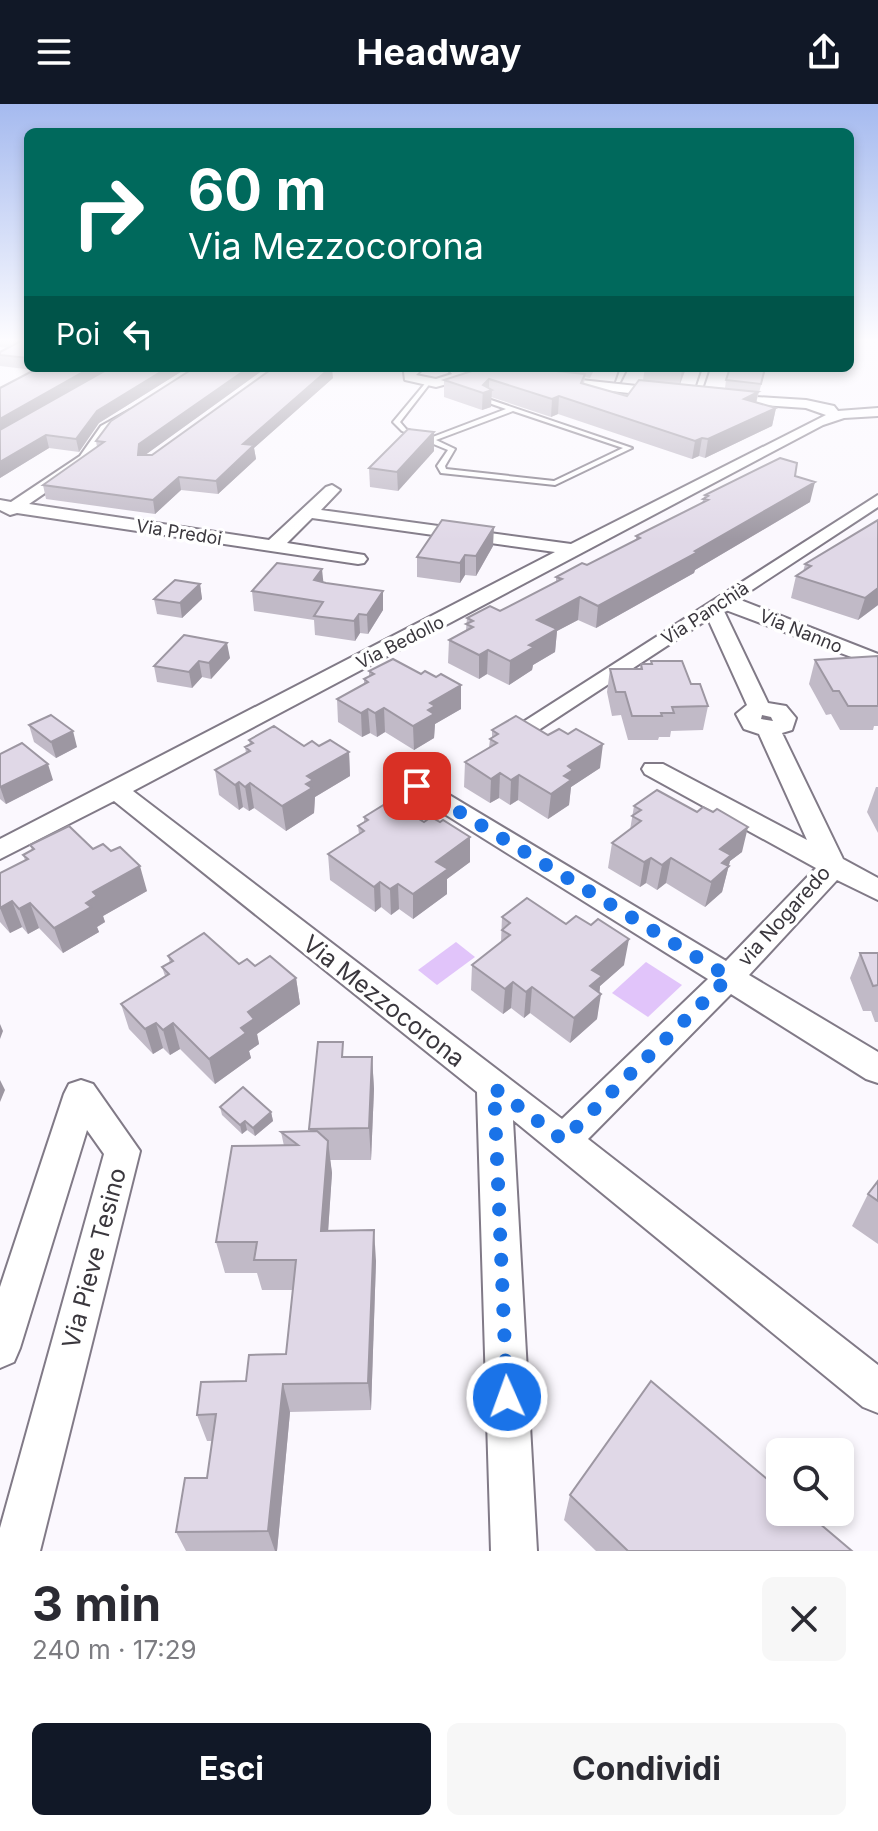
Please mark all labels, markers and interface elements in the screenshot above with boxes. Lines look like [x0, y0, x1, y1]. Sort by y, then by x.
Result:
icon: menu [32, 30, 76, 74]
text: Headway [357, 30, 521, 74]
icon: share [802, 30, 846, 74]
text: 60 m [188, 156, 327, 224]
icon: right [56, 160, 160, 264]
text: Via Mezzocorona [188, 224, 484, 268]
icon: left [116, 312, 160, 356]
text: Poi [56, 316, 100, 352]
street label: Via Predoi [135, 515, 223, 549]
street label: Via Panchià [658, 577, 752, 649]
street label: Via Nanno [756, 605, 846, 657]
street label: Via Bedollo [353, 611, 447, 673]
pin [383, 752, 451, 820]
icon: arrive [395, 764, 439, 808]
street label: via Nogaredo [733, 861, 835, 971]
street label: Via Mezzocorona [297, 929, 471, 1073]
street label: Via Pieve Tesino [56, 1165, 132, 1351]
position arrow [465, 1355, 549, 1439]
map controls [766, 1438, 854, 1526]
button: search [766, 1438, 854, 1526]
text: 3 min [32, 1574, 161, 1633]
button: close [762, 1577, 846, 1661]
text: 240 m · 17:29 [32, 1634, 197, 1665]
button: Esci [32, 1723, 431, 1815]
button: Condividi [447, 1723, 846, 1815]

